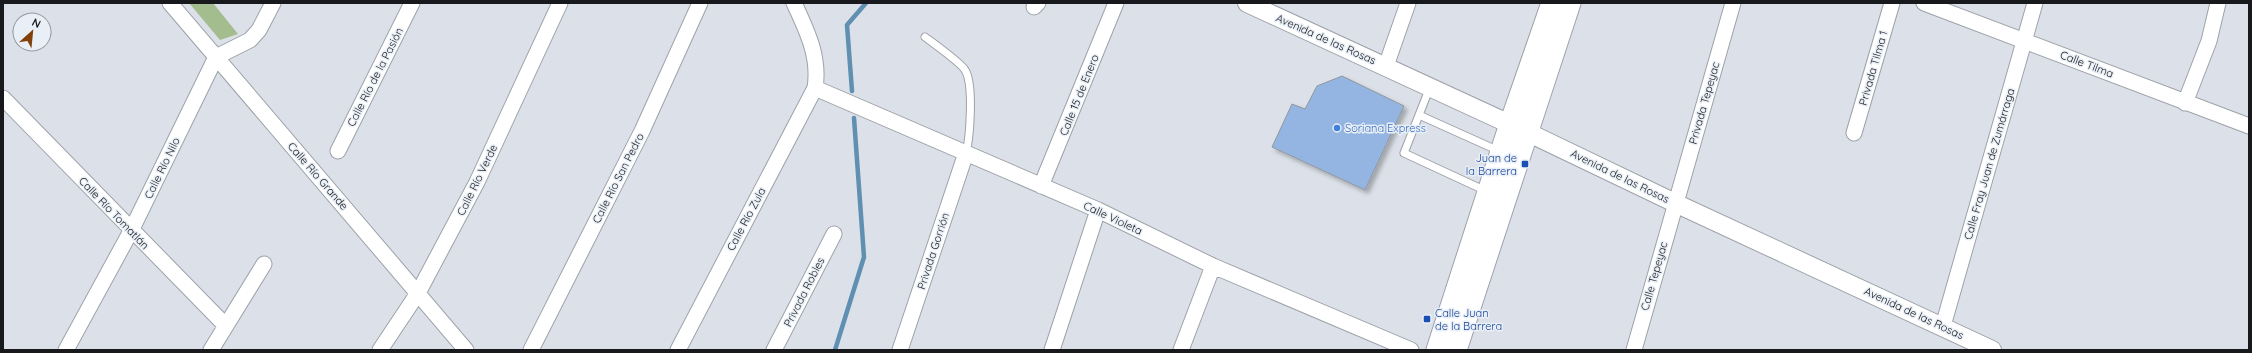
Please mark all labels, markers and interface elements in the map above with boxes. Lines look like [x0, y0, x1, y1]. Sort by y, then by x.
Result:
street label: Avenida de las Rosas [1274, 11, 1378, 67]
north arrow [12, 12, 52, 52]
text: N [30, 15, 43, 31]
street label: Calle Río de la Pasión [344, 25, 406, 129]
street label: Privada Tilma 1 [1856, 29, 1890, 107]
street label: Calle Tilma [2058, 47, 2116, 81]
street label: Calle 15 de Enero [1056, 52, 1102, 138]
street label: Privada Tepeyac [1686, 60, 1723, 146]
street label: Calle Fray Juan de Zumárraga [1961, 87, 2017, 241]
place label: Soriana Express [1345, 121, 1426, 135]
marker: Soriana Express [1332, 123, 1342, 133]
street label: Calle Río San Pedro [589, 130, 647, 226]
street label: Calle Río Nilo [141, 135, 183, 201]
street label: Calle Río Grande [285, 139, 351, 213]
street label: Calle Río Verde [454, 142, 500, 218]
street label: Avenida de las Rosas [1568, 146, 1672, 206]
place label: Juan de la Barrera [1466, 151, 1517, 178]
marker: Juan de la Barrera [1520, 159, 1530, 169]
street label: Calle Río Tomatlán [76, 174, 152, 252]
street label: Calle Río Zula [723, 185, 769, 253]
street label: Calle Violeta [1081, 198, 1145, 238]
street label: Privada Gorrión [914, 211, 952, 291]
street label: Calle Tepeyac [1637, 240, 1671, 312]
street label: Privada Robles [780, 255, 828, 329]
street label: Avenida de las Rosas [1862, 284, 1966, 342]
place label: Calle Juan de la Barrera [1435, 306, 1502, 333]
marker: Calle Juan de la Barrera [1422, 314, 1432, 324]

